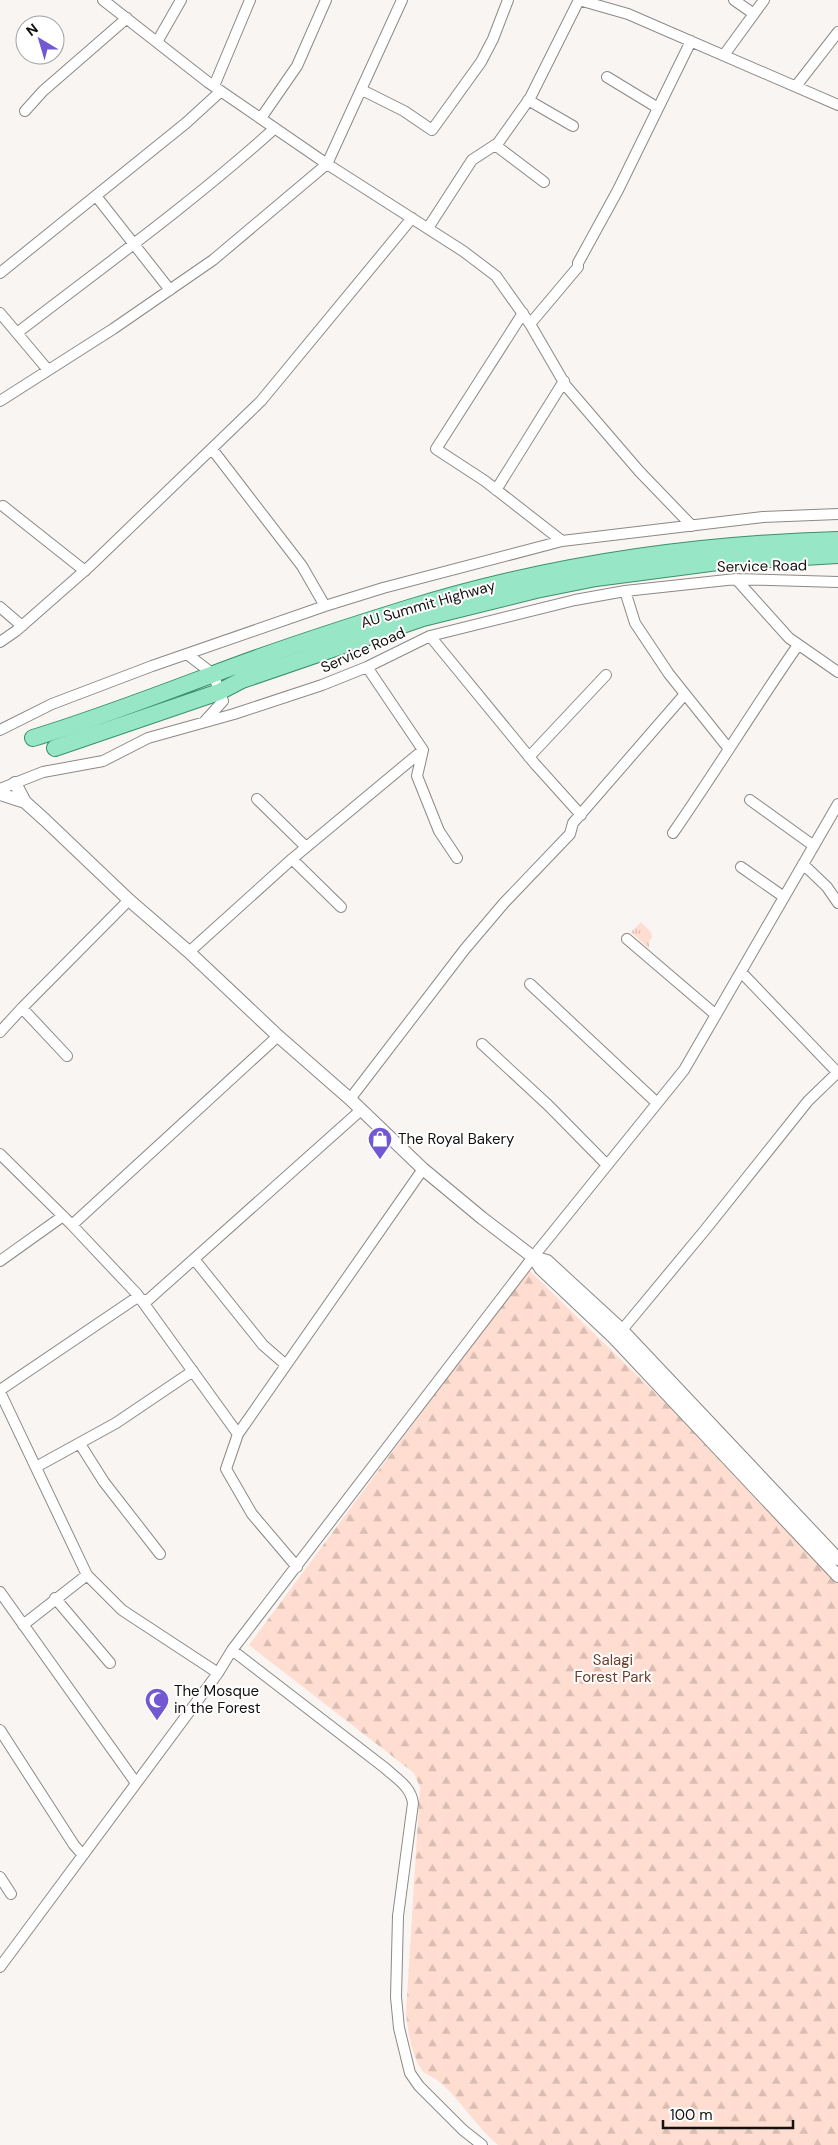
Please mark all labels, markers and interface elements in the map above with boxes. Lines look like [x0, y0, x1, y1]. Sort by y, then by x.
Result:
north arrow [15, 15, 65, 65]
text: N [22, 20, 42, 40]
street label: Service Road [717, 555, 807, 577]
street label: AU Summit Highway [358, 575, 498, 633]
street label: Service Road [318, 623, 408, 677]
shop icon: The Royal Bakery [367, 1126, 393, 1160]
place label: The Royal Bakery [398, 1129, 515, 1149]
park label: Salagi Forest Park [574, 1650, 652, 1687]
place label: The Mosque in the Forest [174, 1681, 261, 1718]
mosque icon: The Mosque in the Forest [144, 1687, 170, 1721]
scale bar [663, 2098, 793, 2130]
text: 100 m [670, 2105, 713, 2125]

